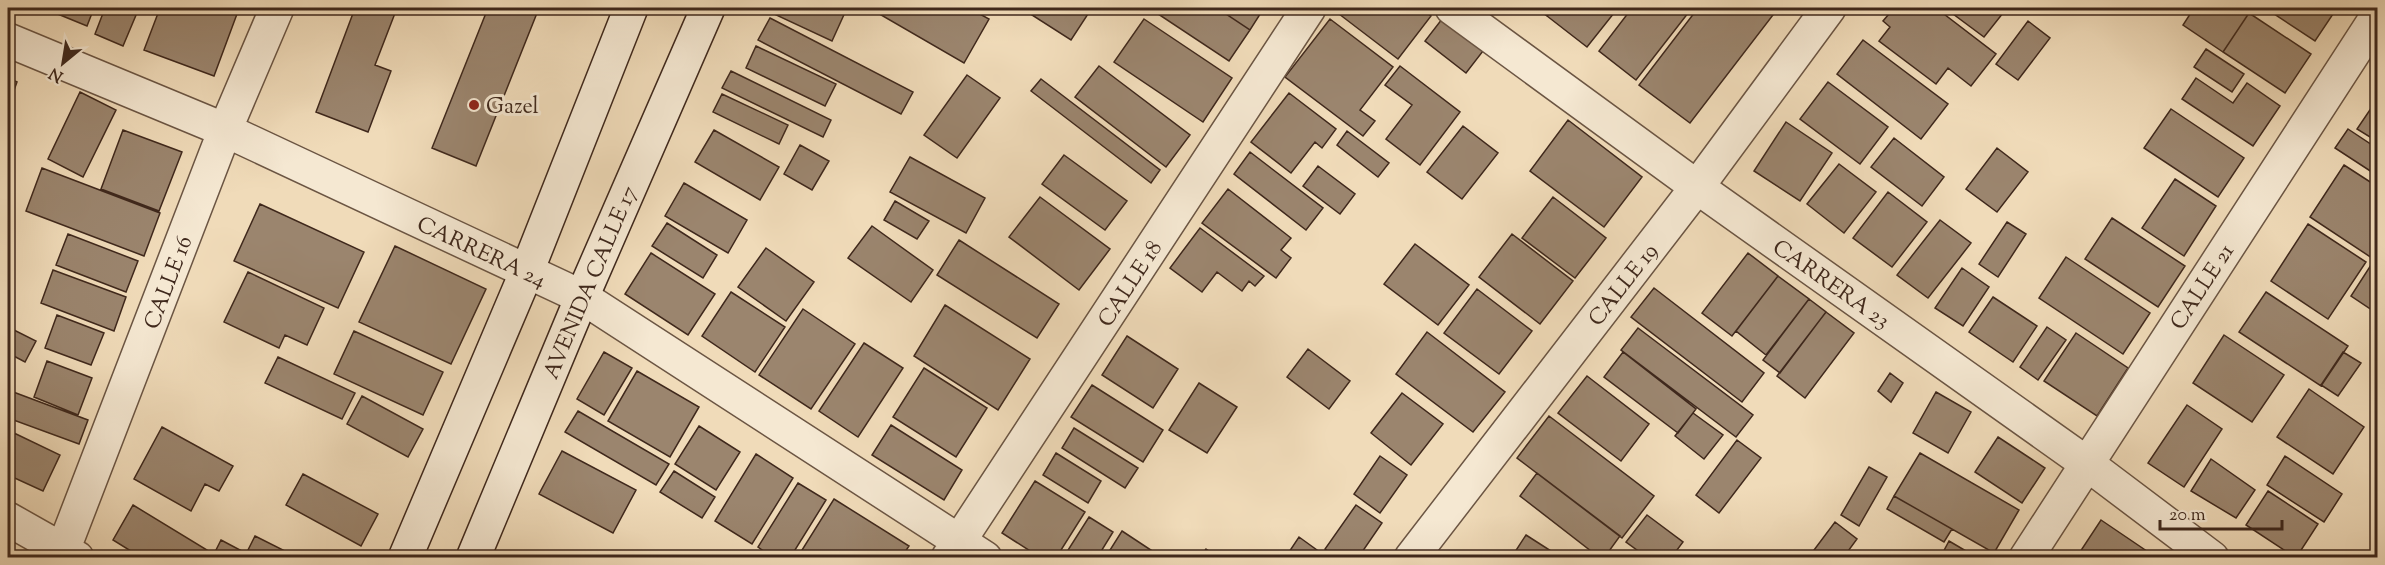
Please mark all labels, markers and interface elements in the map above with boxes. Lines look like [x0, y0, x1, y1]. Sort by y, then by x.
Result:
north arrow [33, 33, 93, 93]
text: N [45, 61, 68, 87]
place label: Gazel [486, 92, 539, 124]
marker: Gazel [467, 98, 481, 112]
street label: AVENIDA CALLE 17 [537, 182, 647, 385]
street label: CARRERA 24 [411, 210, 551, 298]
street label: CALLE 16 [137, 232, 202, 334]
street label: CARRERA 23 [1765, 233, 1896, 338]
street label: CALLE 18 [1092, 235, 1172, 334]
street label: CALLE 19 [1582, 238, 1667, 334]
street label: CALLE 21 [2164, 238, 2244, 337]
scale bar [2160, 493, 2282, 531]
text: 20 m [2169, 503, 2206, 529]

